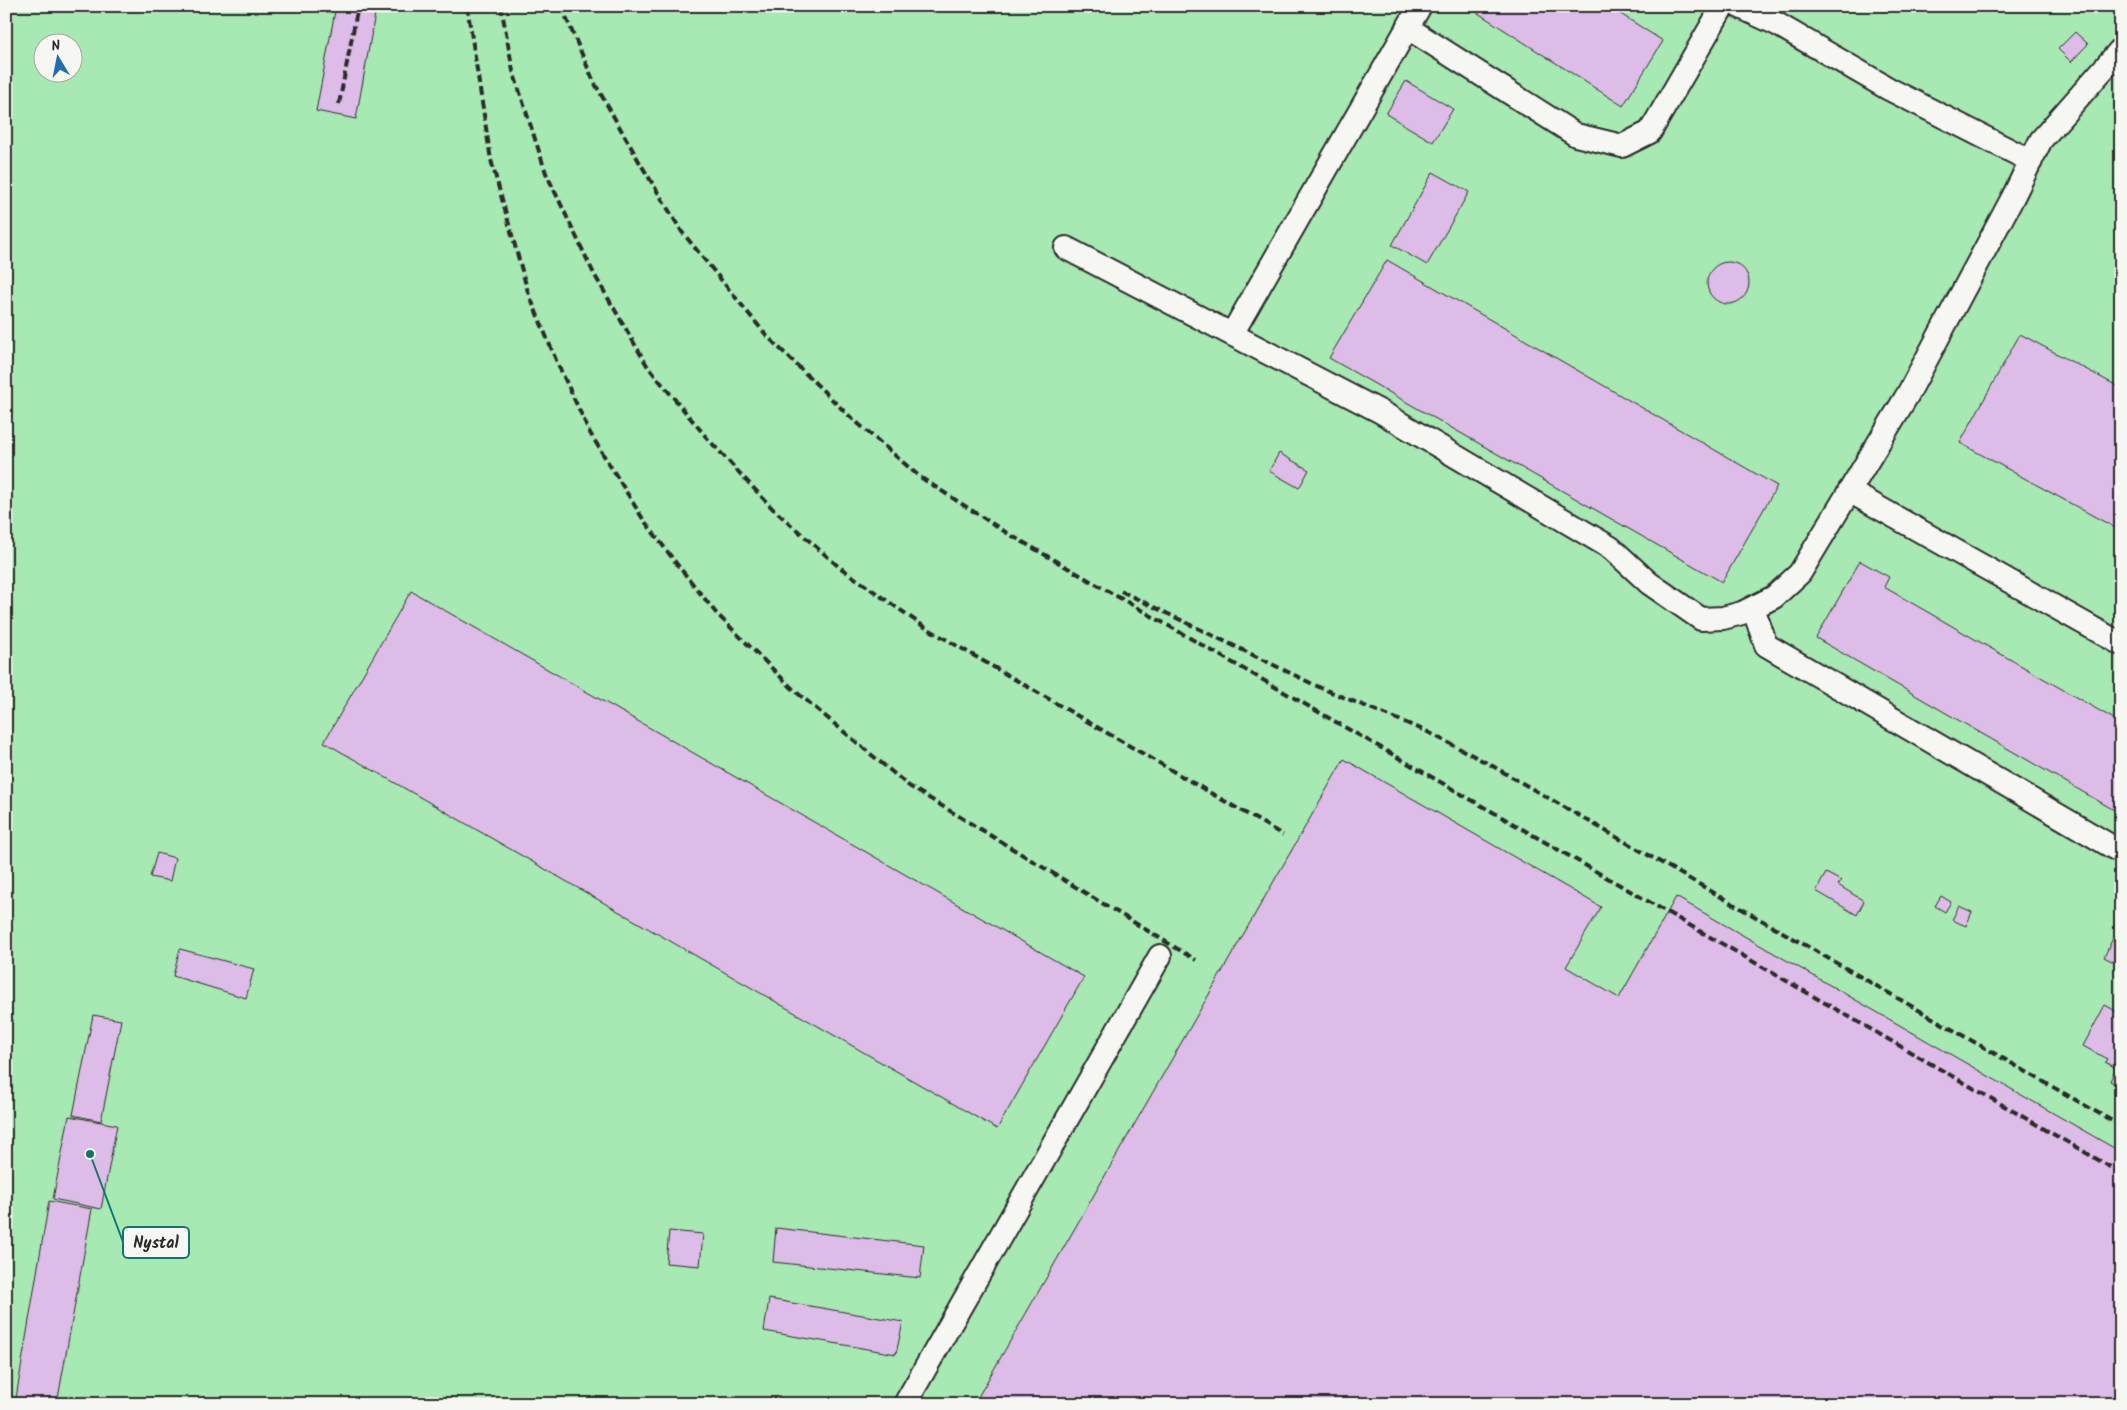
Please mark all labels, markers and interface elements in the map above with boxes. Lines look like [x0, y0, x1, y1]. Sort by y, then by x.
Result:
north arrow [32, 32, 82, 82]
text: N [50, 35, 62, 58]
callout: Nystal [123, 1227, 189, 1258]
text: Nystal [133, 1231, 179, 1256]

